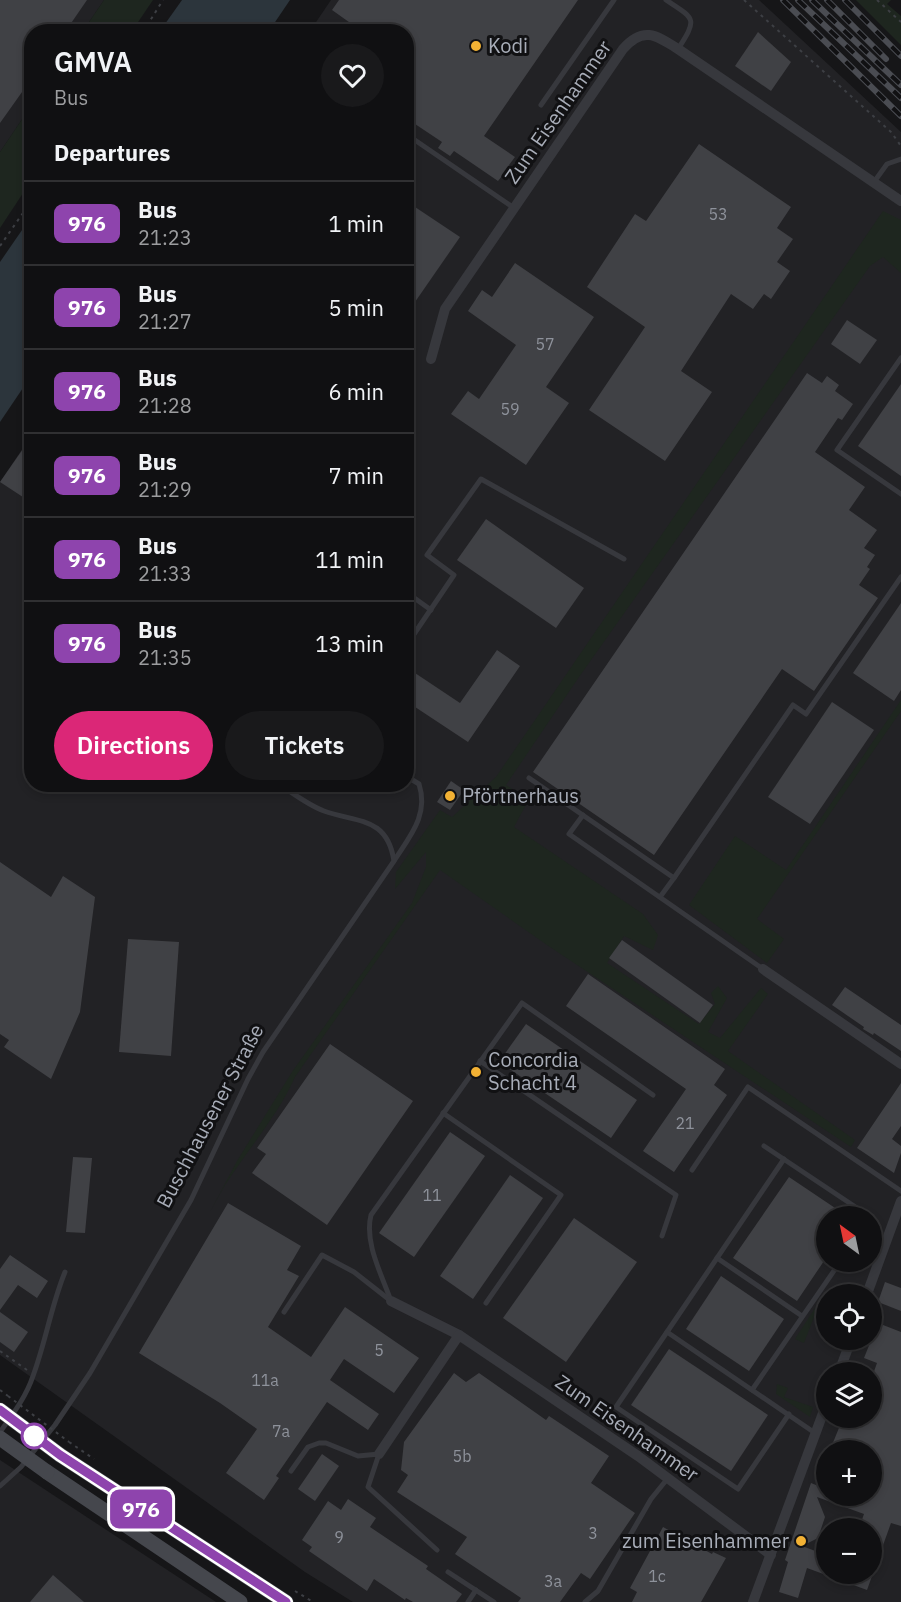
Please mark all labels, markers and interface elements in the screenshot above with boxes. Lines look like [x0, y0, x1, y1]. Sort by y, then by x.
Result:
place label: Kodi [488, 32, 528, 59]
street label: Zum Eisenhammer [498, 35, 617, 189]
marker: Kodi [469, 39, 483, 53]
text: GMVA [54, 43, 132, 80]
button: heart [321, 44, 384, 107]
text: Bus [54, 84, 88, 111]
text: Departures [54, 138, 170, 167]
text: Bus [138, 195, 177, 224]
house number: 53 [708, 204, 728, 224]
text: 976 [68, 209, 106, 237]
text: 1 min [328, 209, 384, 238]
text: 21:23 [138, 224, 192, 251]
text: Bus [138, 279, 177, 308]
text: 976 [68, 293, 106, 321]
text: 5 min [328, 293, 384, 322]
text: 21:27 [138, 308, 192, 335]
house number: 57 [535, 334, 555, 354]
text: Bus [138, 363, 177, 392]
text: 976 [68, 377, 106, 405]
text: 6 min [328, 377, 384, 406]
text: 21:28 [138, 392, 192, 419]
house number: 59 [500, 399, 520, 419]
text: Bus [138, 447, 177, 476]
text: 976 [68, 461, 106, 489]
text: 7 min [328, 461, 384, 490]
text: 21:29 [138, 476, 192, 503]
text: Bus [138, 531, 177, 560]
text: 976 [68, 545, 106, 573]
text: 11 min [315, 545, 384, 574]
text: 21:33 [138, 560, 192, 587]
text: Bus [138, 615, 177, 644]
text: 976 [68, 629, 106, 657]
text: 13 min [315, 629, 384, 658]
text: 21:35 [138, 644, 192, 671]
button: Directions [54, 711, 213, 780]
button: Tickets [225, 711, 384, 780]
place label: Pförtnerhaus [462, 782, 579, 809]
marker: Pförtnerhaus [443, 789, 457, 803]
street label: Buschhausener Straße [150, 1019, 269, 1212]
place label: Concordia Schacht 4 [488, 1046, 579, 1096]
marker: Concordia Schacht 4 [469, 1065, 483, 1079]
house number: 21 [675, 1113, 695, 1133]
house number: 11 [422, 1185, 442, 1205]
north arrow [816, 1206, 882, 1272]
map controls [816, 1206, 882, 1584]
button: locate [816, 1284, 882, 1350]
house number: 5 [374, 1340, 384, 1360]
button: layers [816, 1362, 882, 1428]
street label: Zum Eisenhammer [550, 1368, 704, 1487]
house number: 11a [251, 1370, 279, 1390]
house number: 7a [272, 1421, 291, 1441]
unlabelled marker [21, 1423, 47, 1449]
button: + [816, 1440, 882, 1506]
house number: 5b [453, 1446, 471, 1466]
line badge: 976 [106, 1490, 176, 1528]
text: 976 [122, 1495, 160, 1523]
button: − [816, 1518, 882, 1584]
house number: 3 [588, 1523, 598, 1543]
house number: 9 [334, 1527, 344, 1547]
place label: zum Eisenhammer [622, 1527, 789, 1554]
marker: zum Eisenhammer [794, 1534, 808, 1548]
house number: 1c [648, 1566, 666, 1586]
house number: 3a [544, 1571, 563, 1591]

